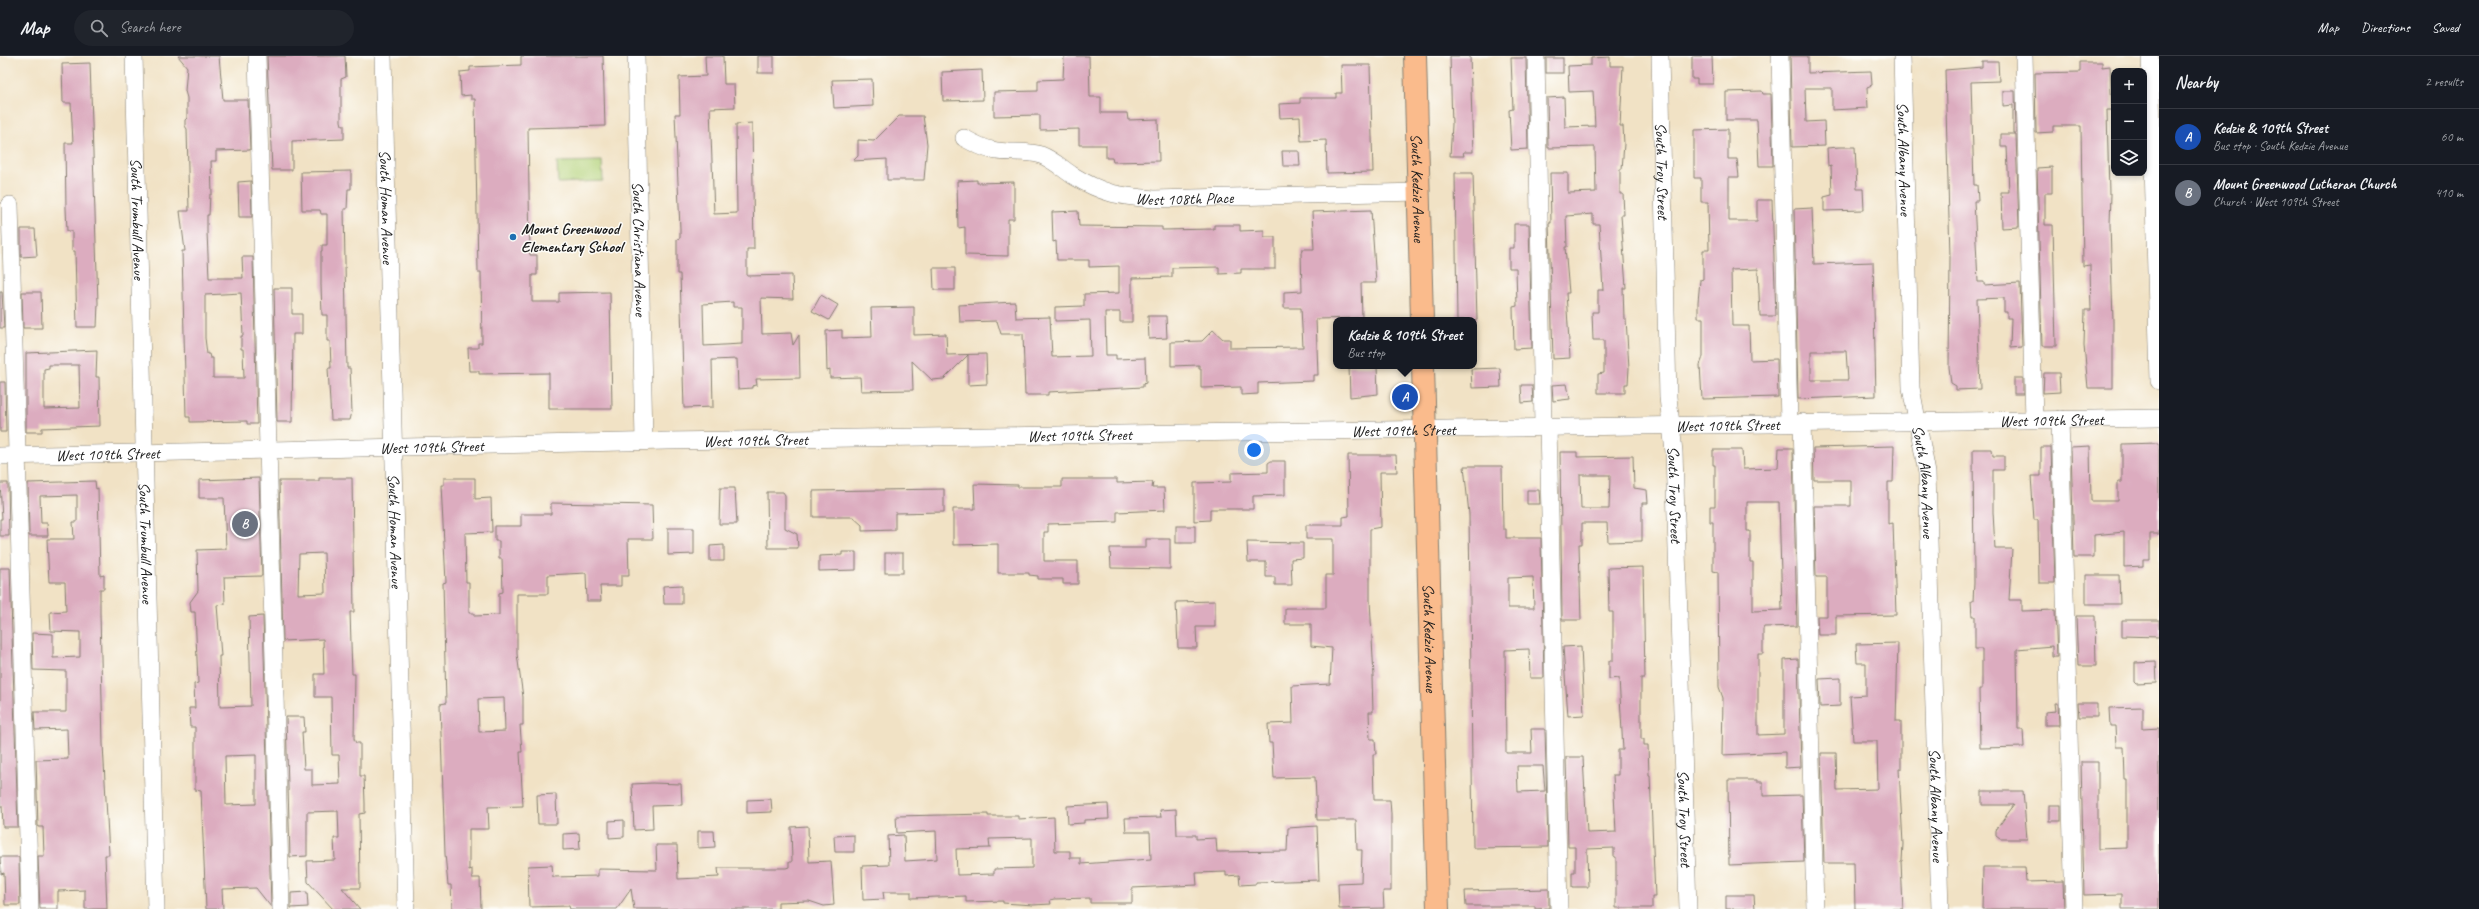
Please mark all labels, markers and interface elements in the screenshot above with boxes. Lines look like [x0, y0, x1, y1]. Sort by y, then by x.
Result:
search box [74, 10, 354, 46]
text: Map [20, 16, 50, 40]
icon: search [88, 17, 110, 39]
text: Search here [120, 18, 181, 37]
text: Map [2318, 19, 2339, 36]
text: Directions [2361, 19, 2410, 36]
text: Saved [2432, 19, 2459, 36]
map controls [2111, 68, 2147, 176]
button: + [2111, 68, 2147, 104]
text: Nearby [2175, 72, 2218, 93]
text: 2 results [2425, 74, 2463, 90]
street label: South Albany Avenue [1892, 102, 1915, 218]
button: − [2111, 104, 2147, 140]
text: Kedzie & 109th Street [2213, 119, 2328, 138]
street label: South Troy Street [1651, 122, 1673, 221]
text: A [2185, 129, 2191, 145]
text: 60 m [2441, 129, 2463, 145]
street label: South Kedzie Avenue [1406, 133, 1429, 244]
text: Bus stop · South Kedzie Avenue [2213, 138, 2347, 154]
button: layers [2111, 140, 2147, 176]
street label: South Homan Avenue [375, 150, 398, 266]
street label: South Trumbull Avenue [126, 158, 149, 282]
text: Mount Greenwood Lutheran Church [2213, 175, 2397, 194]
street label: South Christiana Avenue [628, 181, 650, 318]
text: B [2185, 185, 2191, 201]
text: 410 m [2435, 185, 2463, 201]
street label: West 108th Place [1135, 188, 1235, 210]
text: Church · West 109th Street [2213, 194, 2339, 210]
place label: Mount Greenwood Elementary School [521, 219, 626, 257]
marker: Mount Greenwood Elementary School [508, 232, 518, 242]
popup [1333, 317, 1477, 369]
text: Kedzie & 109th Street [1348, 326, 1462, 345]
text: Bus stop [1348, 345, 1385, 361]
pin: A [1392, 382, 1418, 412]
street label: West 109th Street [1999, 410, 2106, 431]
street label: West 109th Street [1676, 415, 1782, 436]
street label: West 109th Street [1352, 420, 1458, 441]
street label: South Albany Avenue [1907, 424, 1938, 540]
street label: West 109th Street [1028, 425, 1134, 446]
street label: West 109th Street [704, 430, 810, 451]
street label: West 109th Street [380, 436, 486, 458]
your location [1244, 440, 1264, 460]
street label: West 109th Street [56, 443, 162, 466]
street label: South Troy Street [1662, 445, 1686, 545]
street label: South Homan Avenue [383, 473, 406, 590]
street label: South Trumbull Avenue [134, 482, 157, 606]
pin: B [232, 509, 258, 539]
street label: South Kedzie Avenue [1418, 583, 1441, 694]
street label: South Albany Avenue [1924, 748, 1948, 864]
street label: South Troy Street [1673, 770, 1696, 869]

